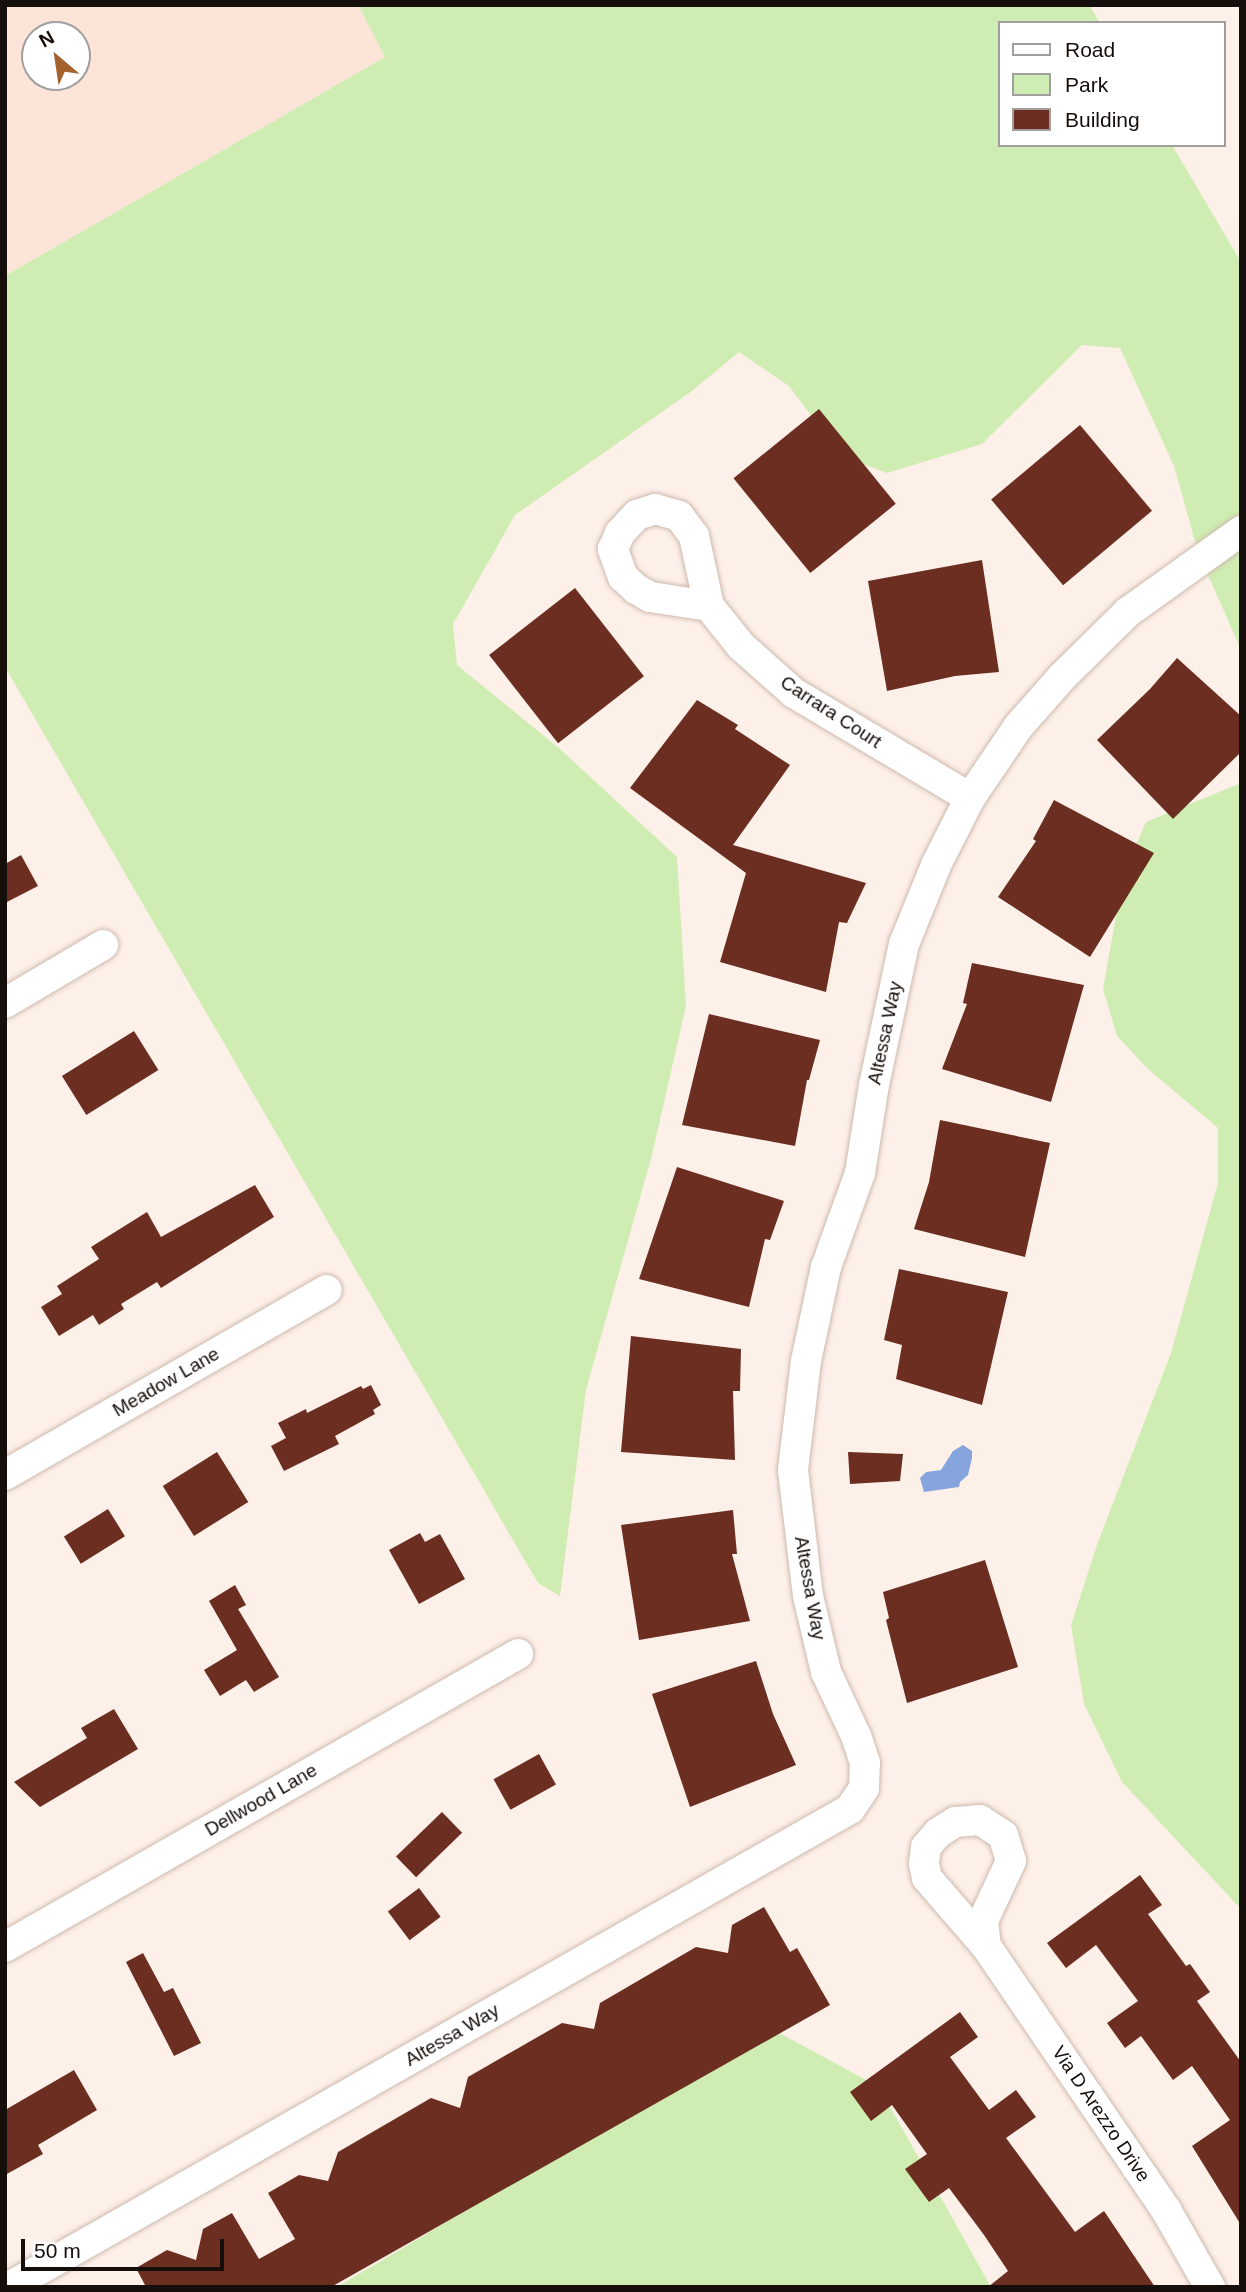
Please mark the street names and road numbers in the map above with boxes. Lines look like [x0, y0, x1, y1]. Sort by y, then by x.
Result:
street label: Carrara Court [776, 671, 886, 753]
street label: Altessa Way [863, 979, 907, 1087]
street label: Meadow Lane [109, 1342, 223, 1422]
street label: Altessa Way [790, 1534, 830, 1642]
street label: Dellwood Lane [201, 1759, 321, 1841]
street label: Altessa Way [401, 1999, 503, 2071]
street label: Via D Arezzo Drive [1047, 2041, 1155, 2187]

